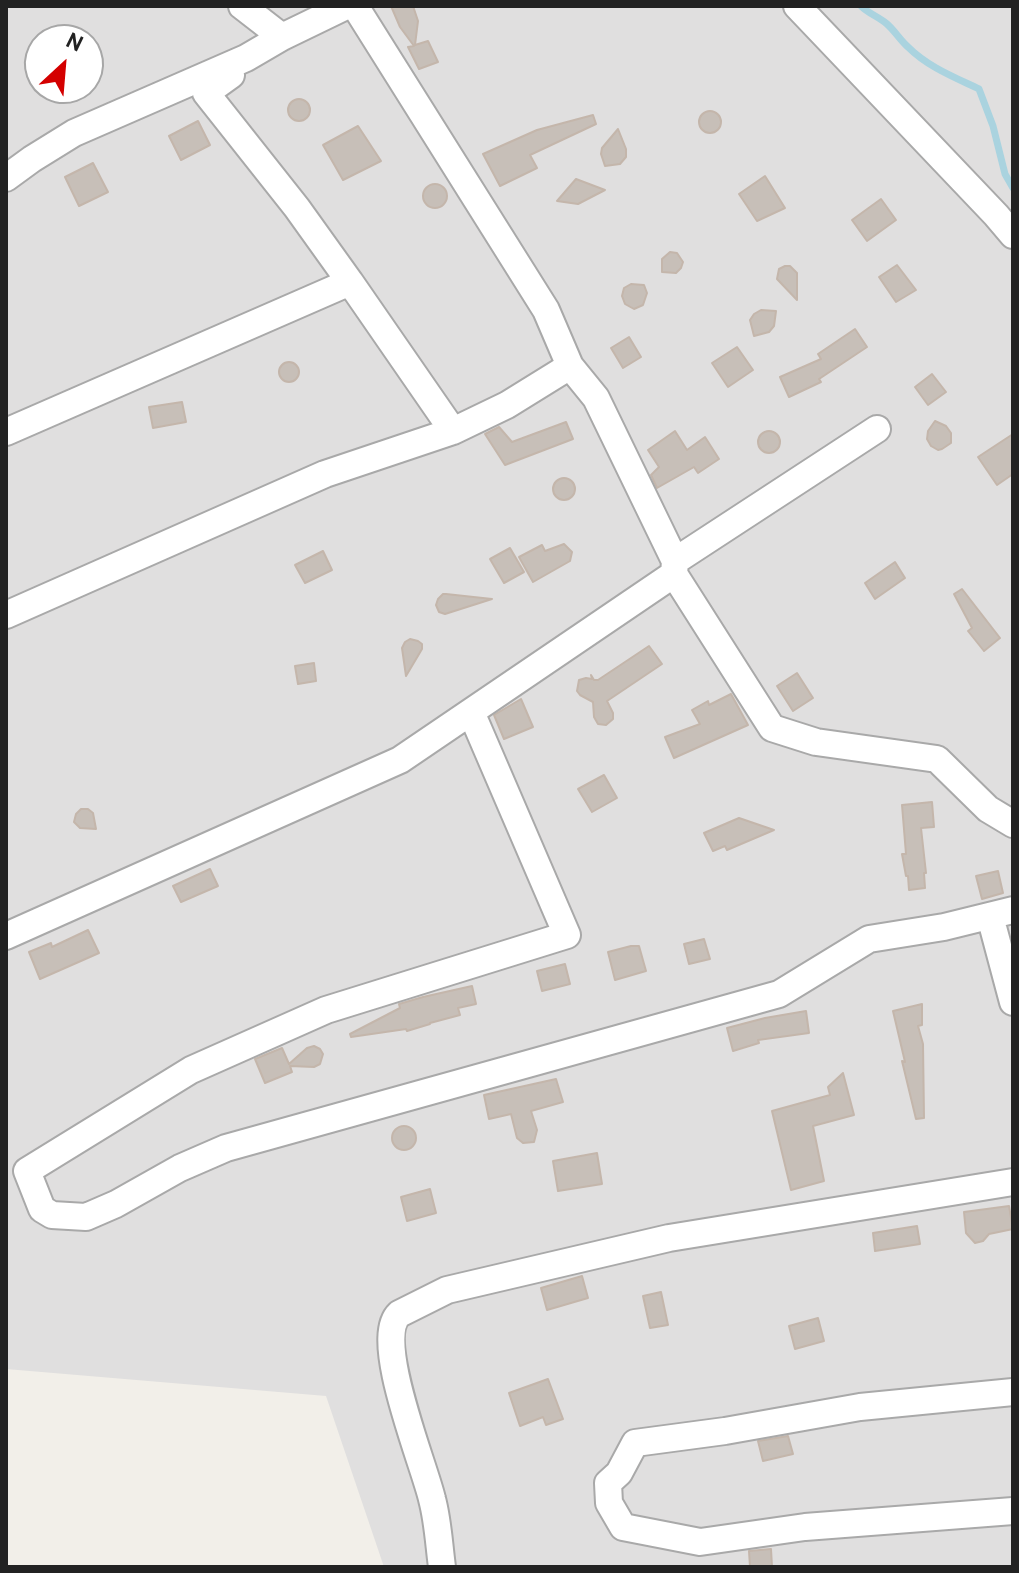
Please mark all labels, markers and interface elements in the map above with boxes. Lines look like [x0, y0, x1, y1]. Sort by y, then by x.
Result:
north arrow [24, 24, 104, 104]
text: N [61, 28, 87, 59]

